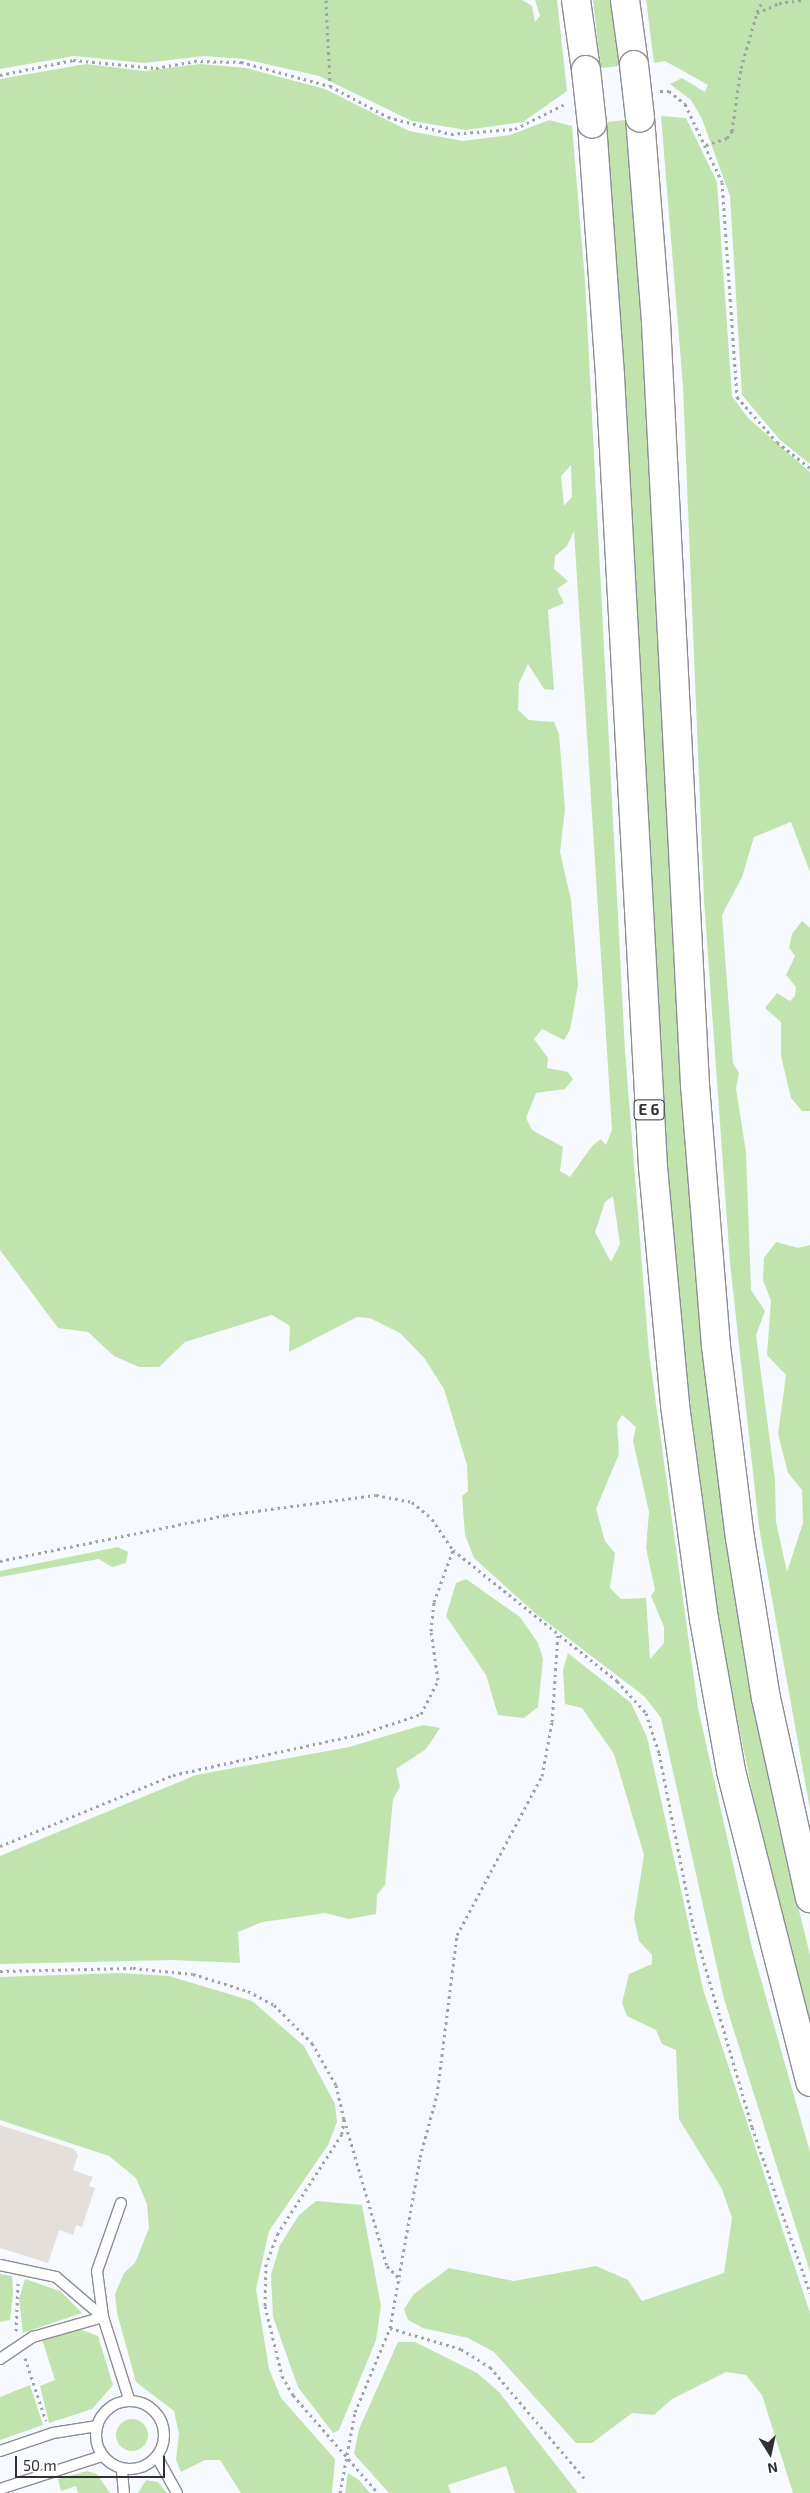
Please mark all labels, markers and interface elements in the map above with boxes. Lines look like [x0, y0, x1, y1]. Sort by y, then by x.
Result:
road number: E 6 [633, 1098, 665, 1122]
north arrow [745, 2428, 795, 2478]
scale bar [18, 2446, 168, 2478]
text: 50 m [23, 2456, 57, 2474]
text: N [766, 2459, 779, 2478]

